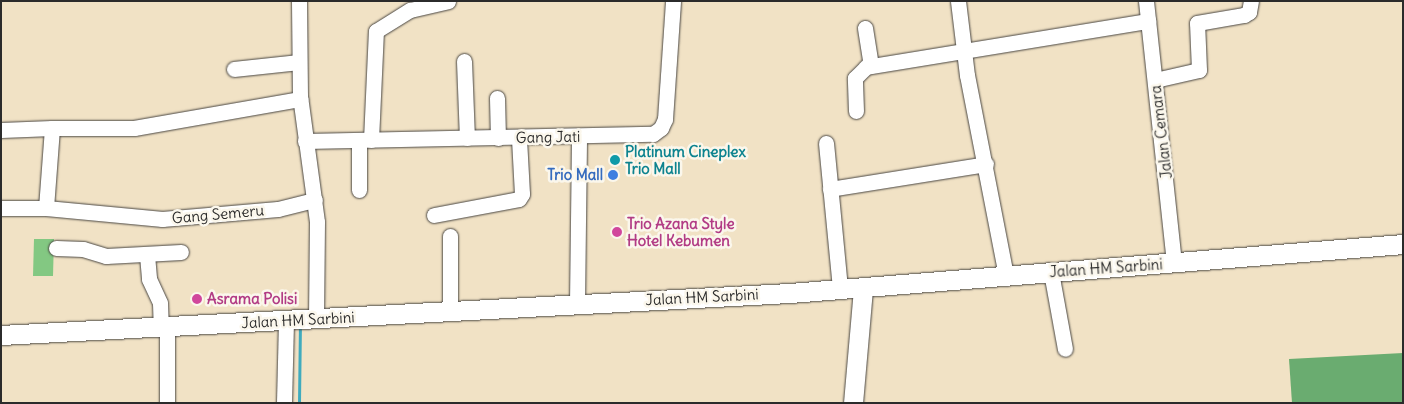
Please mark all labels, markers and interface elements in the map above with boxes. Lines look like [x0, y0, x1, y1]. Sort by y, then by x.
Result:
street label: Jalan Cemara [1146, 84, 1176, 180]
street label: Gang Jati [516, 127, 580, 147]
place label: Platinum Cineplex Trio Mall [625, 142, 746, 177]
marker: Platinum Cineplex Trio Mall [609, 154, 621, 166]
place label: Trio Mall [547, 166, 603, 184]
marker: Trio Mall [607, 169, 619, 181]
street label: Gang Semeru [171, 201, 265, 227]
place label: Trio Azana Style Hotel Kebumen [627, 214, 734, 249]
marker: Trio Azana Style Hotel Kebumen [611, 226, 623, 238]
street label: Jalan HM Sarbini [1049, 255, 1163, 281]
street label: Jalan HM Sarbini [645, 285, 759, 309]
place label: Asrama Polisi [207, 290, 297, 308]
marker: Asrama Polisi [191, 293, 203, 305]
street label: Jalan HM Sarbini [241, 308, 355, 332]

